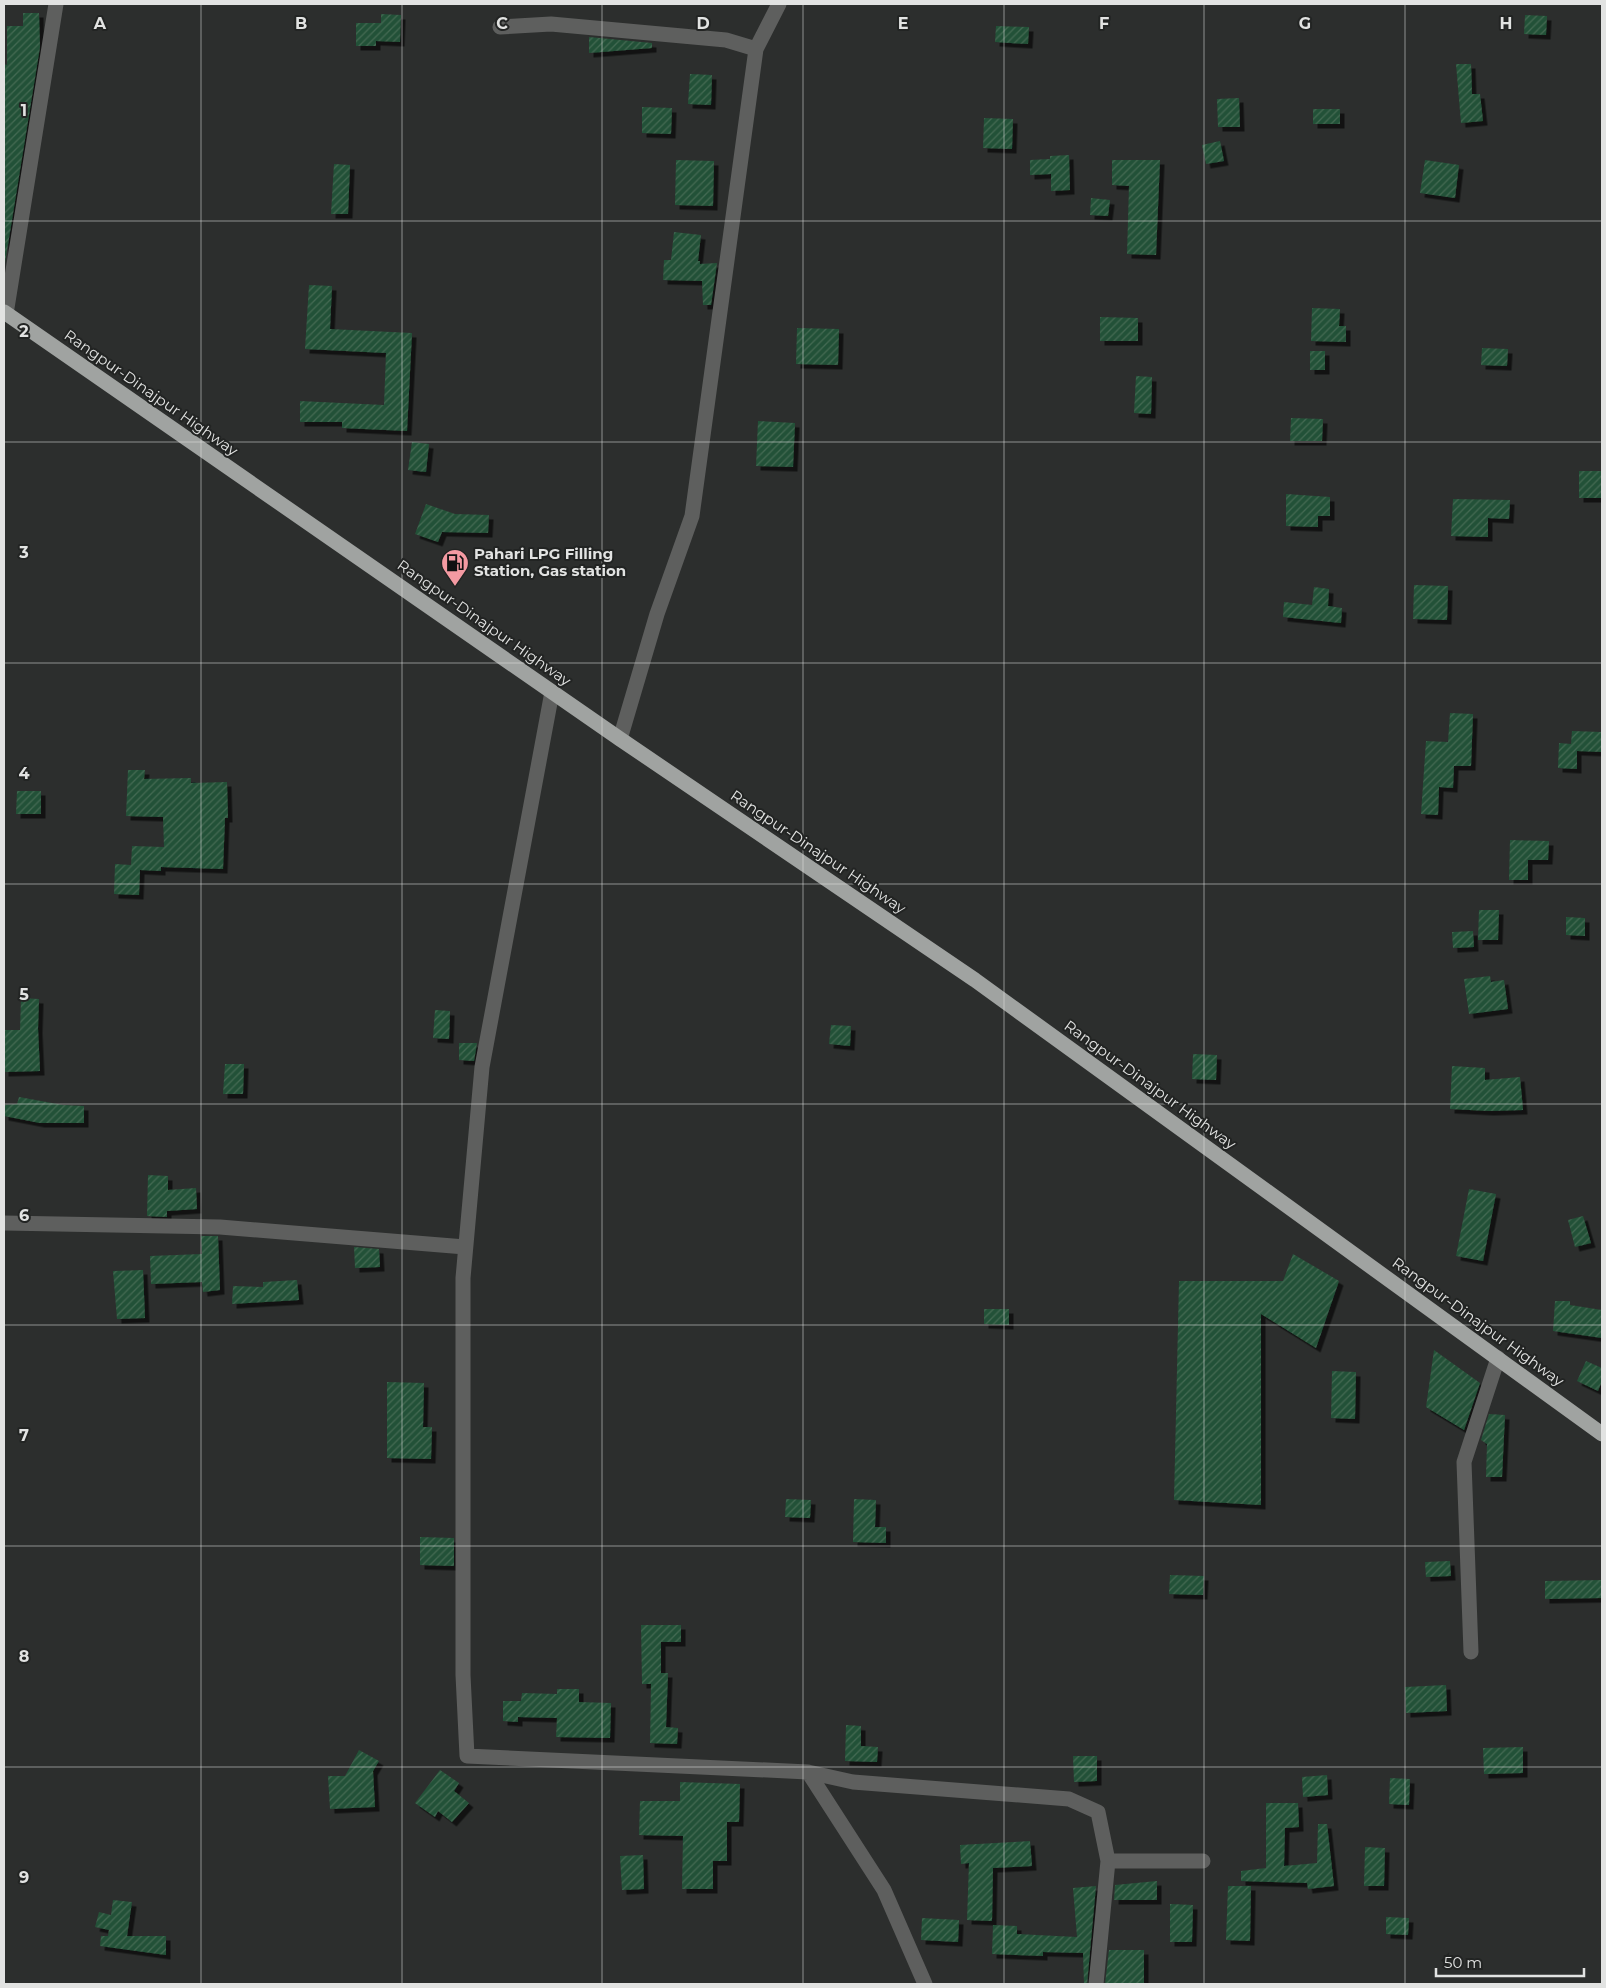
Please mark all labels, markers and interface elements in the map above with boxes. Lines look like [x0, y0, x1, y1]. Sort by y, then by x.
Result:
text: A [93, 14, 107, 33]
text: B [295, 14, 307, 33]
text: C [496, 14, 508, 33]
text: D [696, 14, 710, 33]
text: E [898, 14, 908, 33]
text: F [1099, 14, 1109, 33]
text: G [1299, 14, 1311, 33]
text: H [1500, 14, 1512, 33]
text: 1 [21, 101, 27, 120]
text: 2 [19, 322, 29, 341]
street label: Rangpur-Dinajpur Highway [61, 325, 242, 460]
text: 3 [18, 543, 29, 562]
place label: Pahari LPG Filling Station, Gas station [474, 544, 626, 580]
fuel station icon: Pahari LPG Filling Station, Gas station [440, 548, 470, 587]
street label: Rangpur-Dinajpur Highway [394, 555, 575, 690]
text: 4 [18, 764, 30, 783]
street label: Rangpur-Dinajpur Highway [727, 786, 910, 918]
text: 5 [19, 985, 29, 1004]
street label: Rangpur-Dinajpur Highway [1061, 1016, 1241, 1154]
text: 6 [19, 1206, 29, 1225]
street label: Rangpur-Dinajpur Highway [1389, 1253, 1569, 1391]
text: 7 [19, 1426, 29, 1445]
text: 8 [19, 1647, 29, 1666]
text: 9 [19, 1868, 29, 1887]
scale bar [1436, 1946, 1584, 1978]
text: 50 m [1444, 1953, 1482, 1972]

